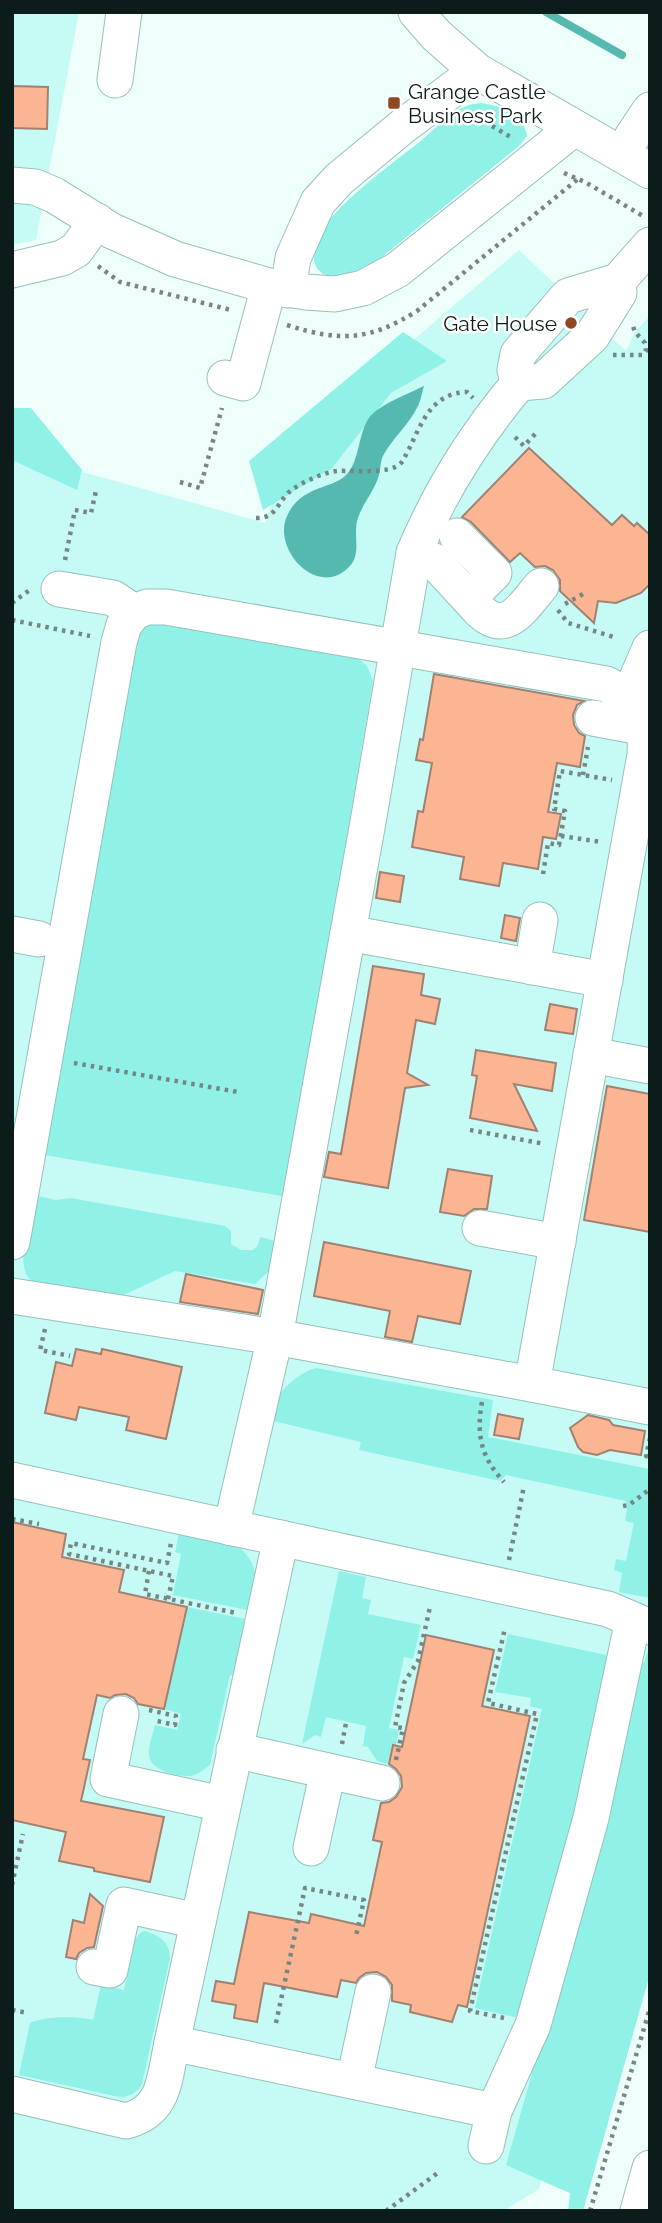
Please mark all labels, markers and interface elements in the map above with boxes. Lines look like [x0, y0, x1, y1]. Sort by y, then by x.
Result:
place label: Grange Castle Business Park [408, 79, 546, 128]
marker: Grange Castle Business Park [386, 95, 402, 111]
place label: Gate House [443, 311, 557, 336]
marker: Gate House [563, 315, 579, 331]

